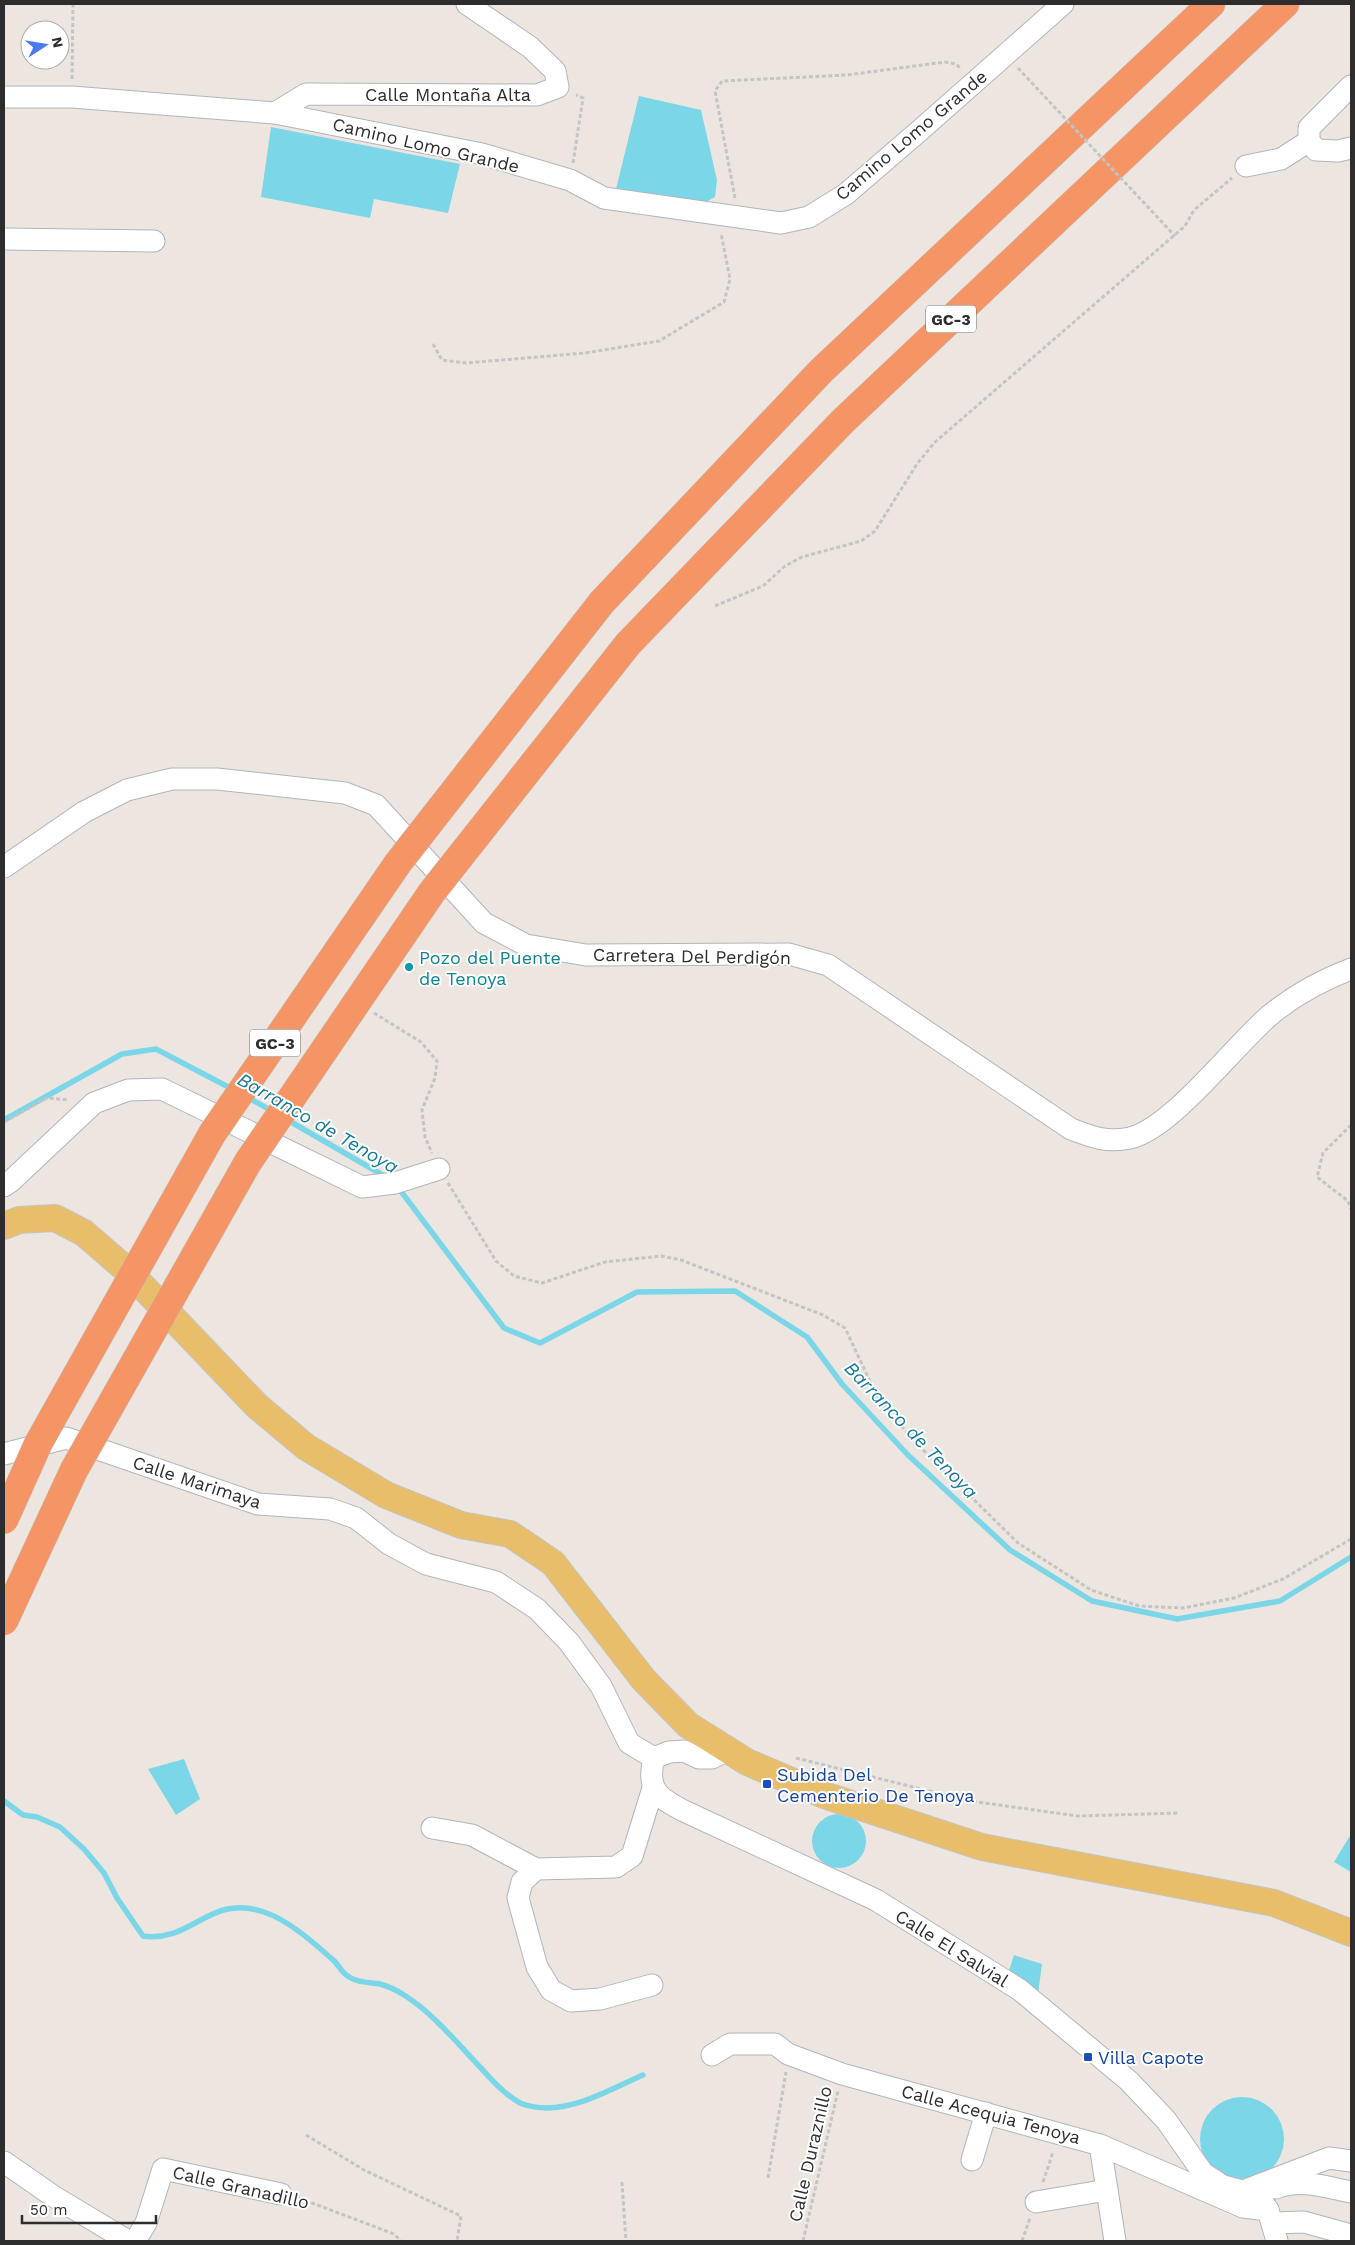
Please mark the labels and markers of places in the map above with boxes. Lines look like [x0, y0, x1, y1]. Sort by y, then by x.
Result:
place label: Pozo del Puente de Tenoya [419, 947, 561, 989]
marker: Pozo del Puente de Tenoya [403, 961, 415, 973]
place label: Subida Del Cementerio De Tenoya [777, 1764, 975, 1806]
marker: Subida Del Cementerio De Tenoya [761, 1778, 773, 1790]
place label: Villa Capote [1098, 2047, 1204, 2068]
marker: Villa Capote [1082, 2051, 1094, 2063]

